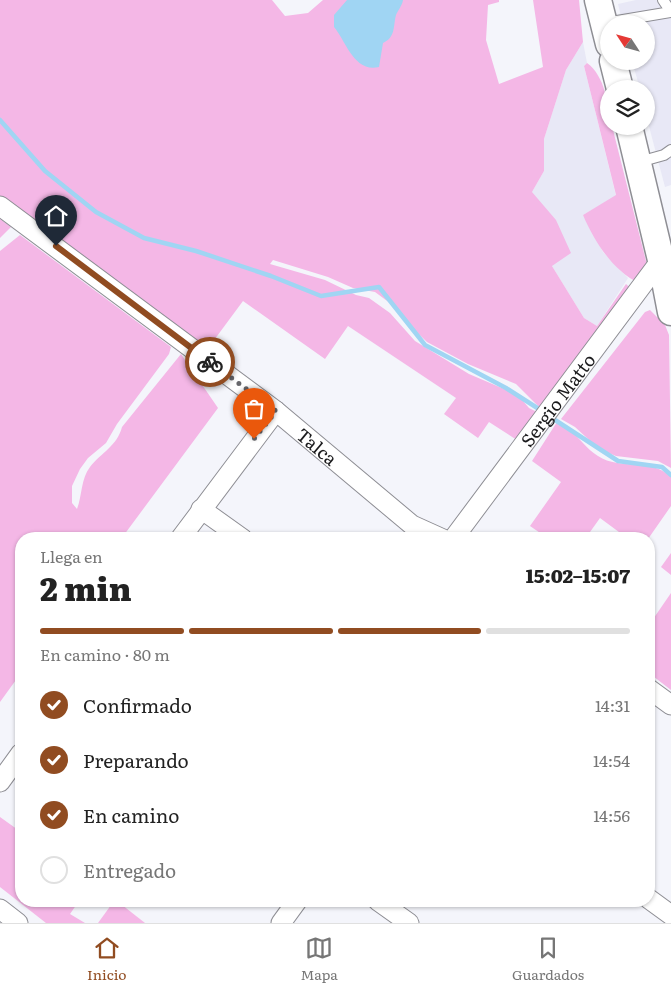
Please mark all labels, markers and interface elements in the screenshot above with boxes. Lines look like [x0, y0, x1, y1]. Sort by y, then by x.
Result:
north arrow [600, 15, 655, 70]
map controls [600, 15, 655, 135]
button: layers [600, 80, 655, 135]
pin [35, 195, 77, 246]
icon: home [42, 202, 70, 230]
courier [185, 337, 235, 387]
street label: Sergio Matto [513, 347, 601, 452]
icon: bike [196, 348, 224, 376]
pin [233, 388, 275, 439]
icon: bag [240, 395, 268, 423]
street label: Talca [291, 421, 344, 471]
text: Llega en [40, 544, 103, 568]
text: 15:02–15:07 [526, 561, 630, 589]
text: 2 min [40, 563, 132, 611]
text: En camino · 80 m [40, 642, 170, 666]
icon: check [40, 691, 68, 719]
text: Confirmado [83, 691, 192, 719]
text: 14:31 [595, 693, 630, 717]
icon: check [40, 746, 68, 774]
text: Preparando [83, 746, 189, 774]
text: 14:54 [593, 748, 630, 772]
icon: check [40, 801, 68, 829]
text: En camino [83, 801, 179, 829]
text: 14:56 [593, 803, 630, 827]
text: Entregado [83, 856, 176, 884]
tab: Inicio [87, 934, 127, 984]
tab: Mapa [301, 934, 338, 984]
tab: Guardados [512, 934, 584, 984]

